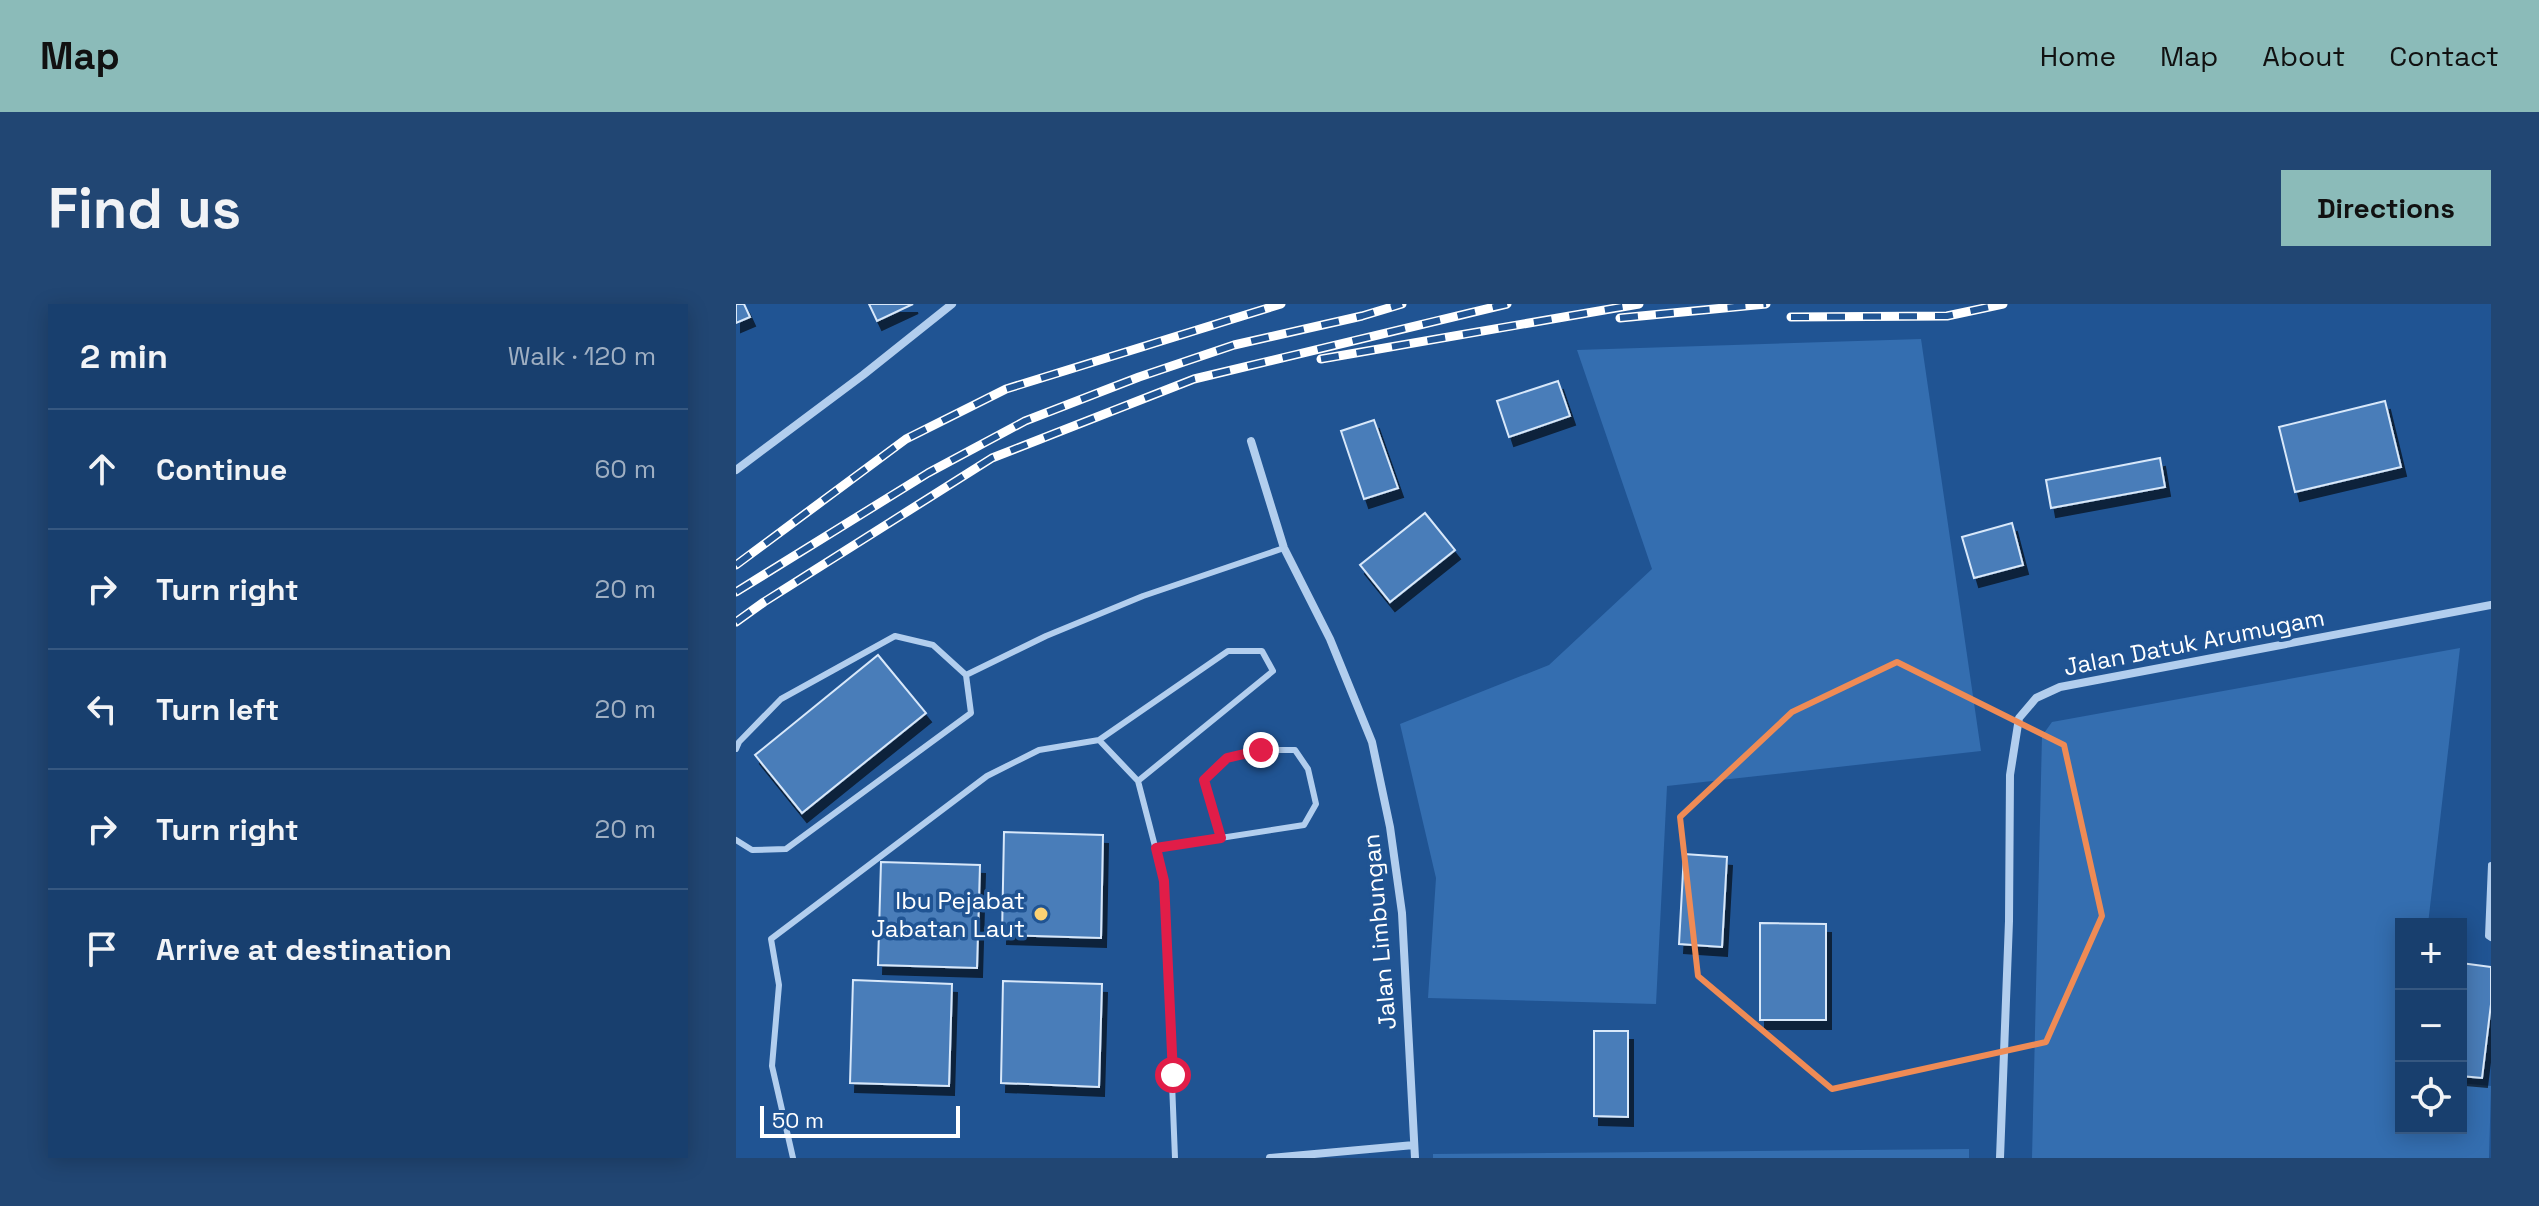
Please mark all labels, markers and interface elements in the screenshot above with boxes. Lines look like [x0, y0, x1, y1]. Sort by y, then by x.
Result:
text: Map [40, 32, 120, 80]
text: Home [2040, 38, 2116, 74]
text: Map [2160, 38, 2218, 74]
text: About [2262, 38, 2345, 74]
text: Contact [2389, 38, 2499, 74]
button: Directions [2281, 170, 2491, 246]
text: Find us [48, 173, 241, 244]
text: 2 min [80, 335, 168, 378]
text: Walk · 120 m [508, 339, 656, 373]
icon: ahead [80, 447, 124, 491]
text: Continue [156, 450, 287, 489]
text: 60 m [594, 452, 656, 486]
icon: right [80, 567, 124, 611]
text: Turn right [156, 570, 299, 609]
text: 20 m [595, 572, 656, 606]
street label: Jalan Datuk Arumugam [2061, 601, 2327, 683]
icon: left [80, 687, 124, 731]
text: Turn left [156, 690, 279, 729]
text: 20 m [595, 692, 656, 726]
route end [1243, 732, 1279, 768]
icon: right [80, 807, 124, 851]
text: Turn right [156, 810, 299, 849]
text: 20 m [595, 812, 656, 846]
street label: Jalan Limbungan [1355, 833, 1403, 1031]
place label: Ibu Pejabat Jabatan Laut [871, 885, 1025, 944]
marker: Ibu Pejabat Jabatan Laut [1032, 905, 1050, 923]
map controls [2395, 918, 2467, 1134]
button: + [2395, 918, 2467, 990]
icon: arrive [80, 927, 124, 971]
text: Arrive at destination [156, 930, 452, 969]
button: − [2395, 990, 2467, 1062]
route start [1155, 1057, 1191, 1093]
button: locate [2395, 1062, 2467, 1134]
scale bar [760, 1102, 960, 1138]
text: 50 m [772, 1106, 824, 1134]

